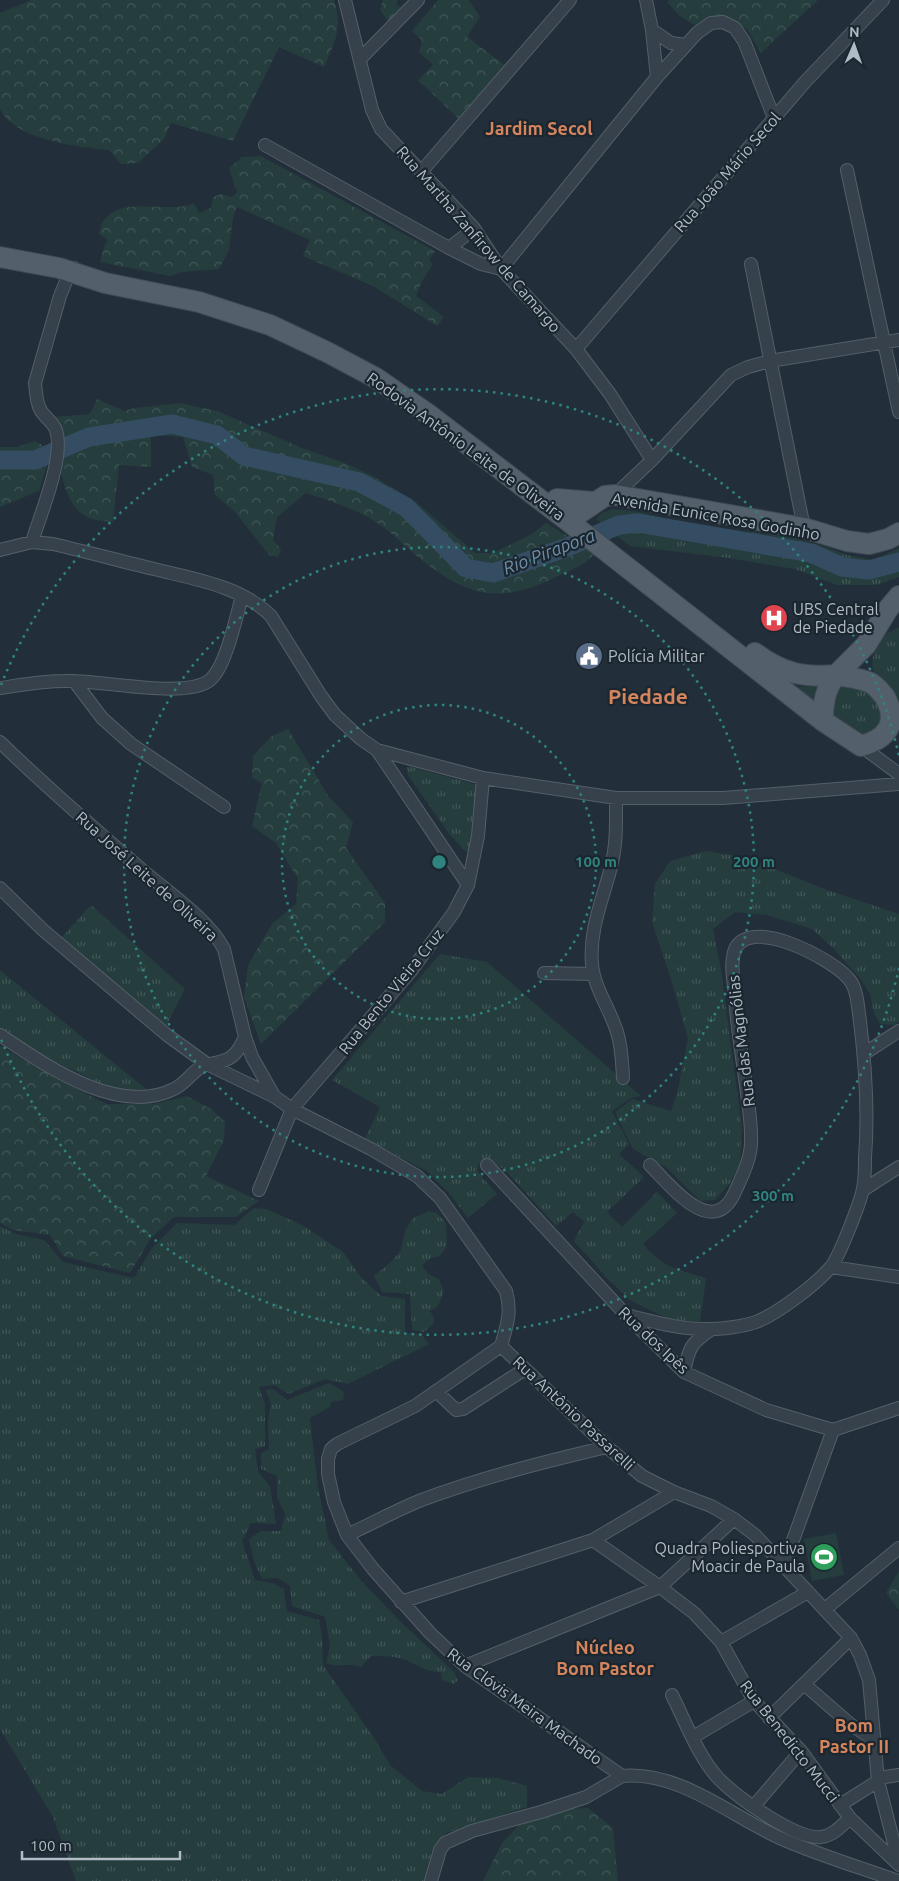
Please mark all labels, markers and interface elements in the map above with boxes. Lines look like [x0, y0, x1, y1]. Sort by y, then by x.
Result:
north arrow [829, 20, 879, 70]
text: N [849, 24, 860, 40]
street label: Rua João Mário Secol [670, 108, 784, 236]
district label: Jardim Secol [485, 118, 593, 138]
street label: Rua Martha Zanfirow de Camargo [393, 142, 565, 336]
street label: Rodovia Antônio Leite de Oliveira [364, 368, 568, 524]
street label: Avenida Eunice Rosa Godinho [611, 489, 821, 543]
water label: Rio Pirapora [500, 524, 598, 578]
place label: UBS Central de Piedade [793, 600, 879, 636]
hospital icon: UBS Central de Piedade [759, 603, 789, 633]
public building icon: Polícia Militar [574, 641, 604, 671]
place label: Polícia Militar [608, 647, 704, 665]
district label: Piedade [608, 684, 688, 708]
street label: Rua José Leite de Oliveira [72, 808, 222, 944]
centre of rings [430, 853, 448, 871]
text: 100 m [575, 853, 617, 870]
text: 200 m [733, 853, 775, 870]
street label: Rua Bento Vieira Cruz [335, 925, 447, 1057]
street label: Rua das Magnólias [724, 974, 758, 1108]
text: 300 m [752, 1187, 794, 1204]
street label: Rua dos Ipês [615, 1303, 693, 1377]
street label: Rua Antônio Passarelli [510, 1352, 638, 1474]
place label: Quadra Poliesportiva Moacir de Paula [654, 1539, 805, 1575]
sports icon: Quadra Poliesportiva Moacir de Paula [809, 1542, 839, 1572]
district label: Núcleo Bom Pastor [556, 1637, 654, 1678]
street label: Rua Clóvis Meira Machado [444, 1644, 606, 1768]
street label: Rua Benedicto Mucci [737, 1676, 843, 1806]
district label: Bom Pastor II [819, 1715, 889, 1756]
scale bar [22, 1828, 180, 1860]
text: 100 m [30, 1837, 72, 1854]

